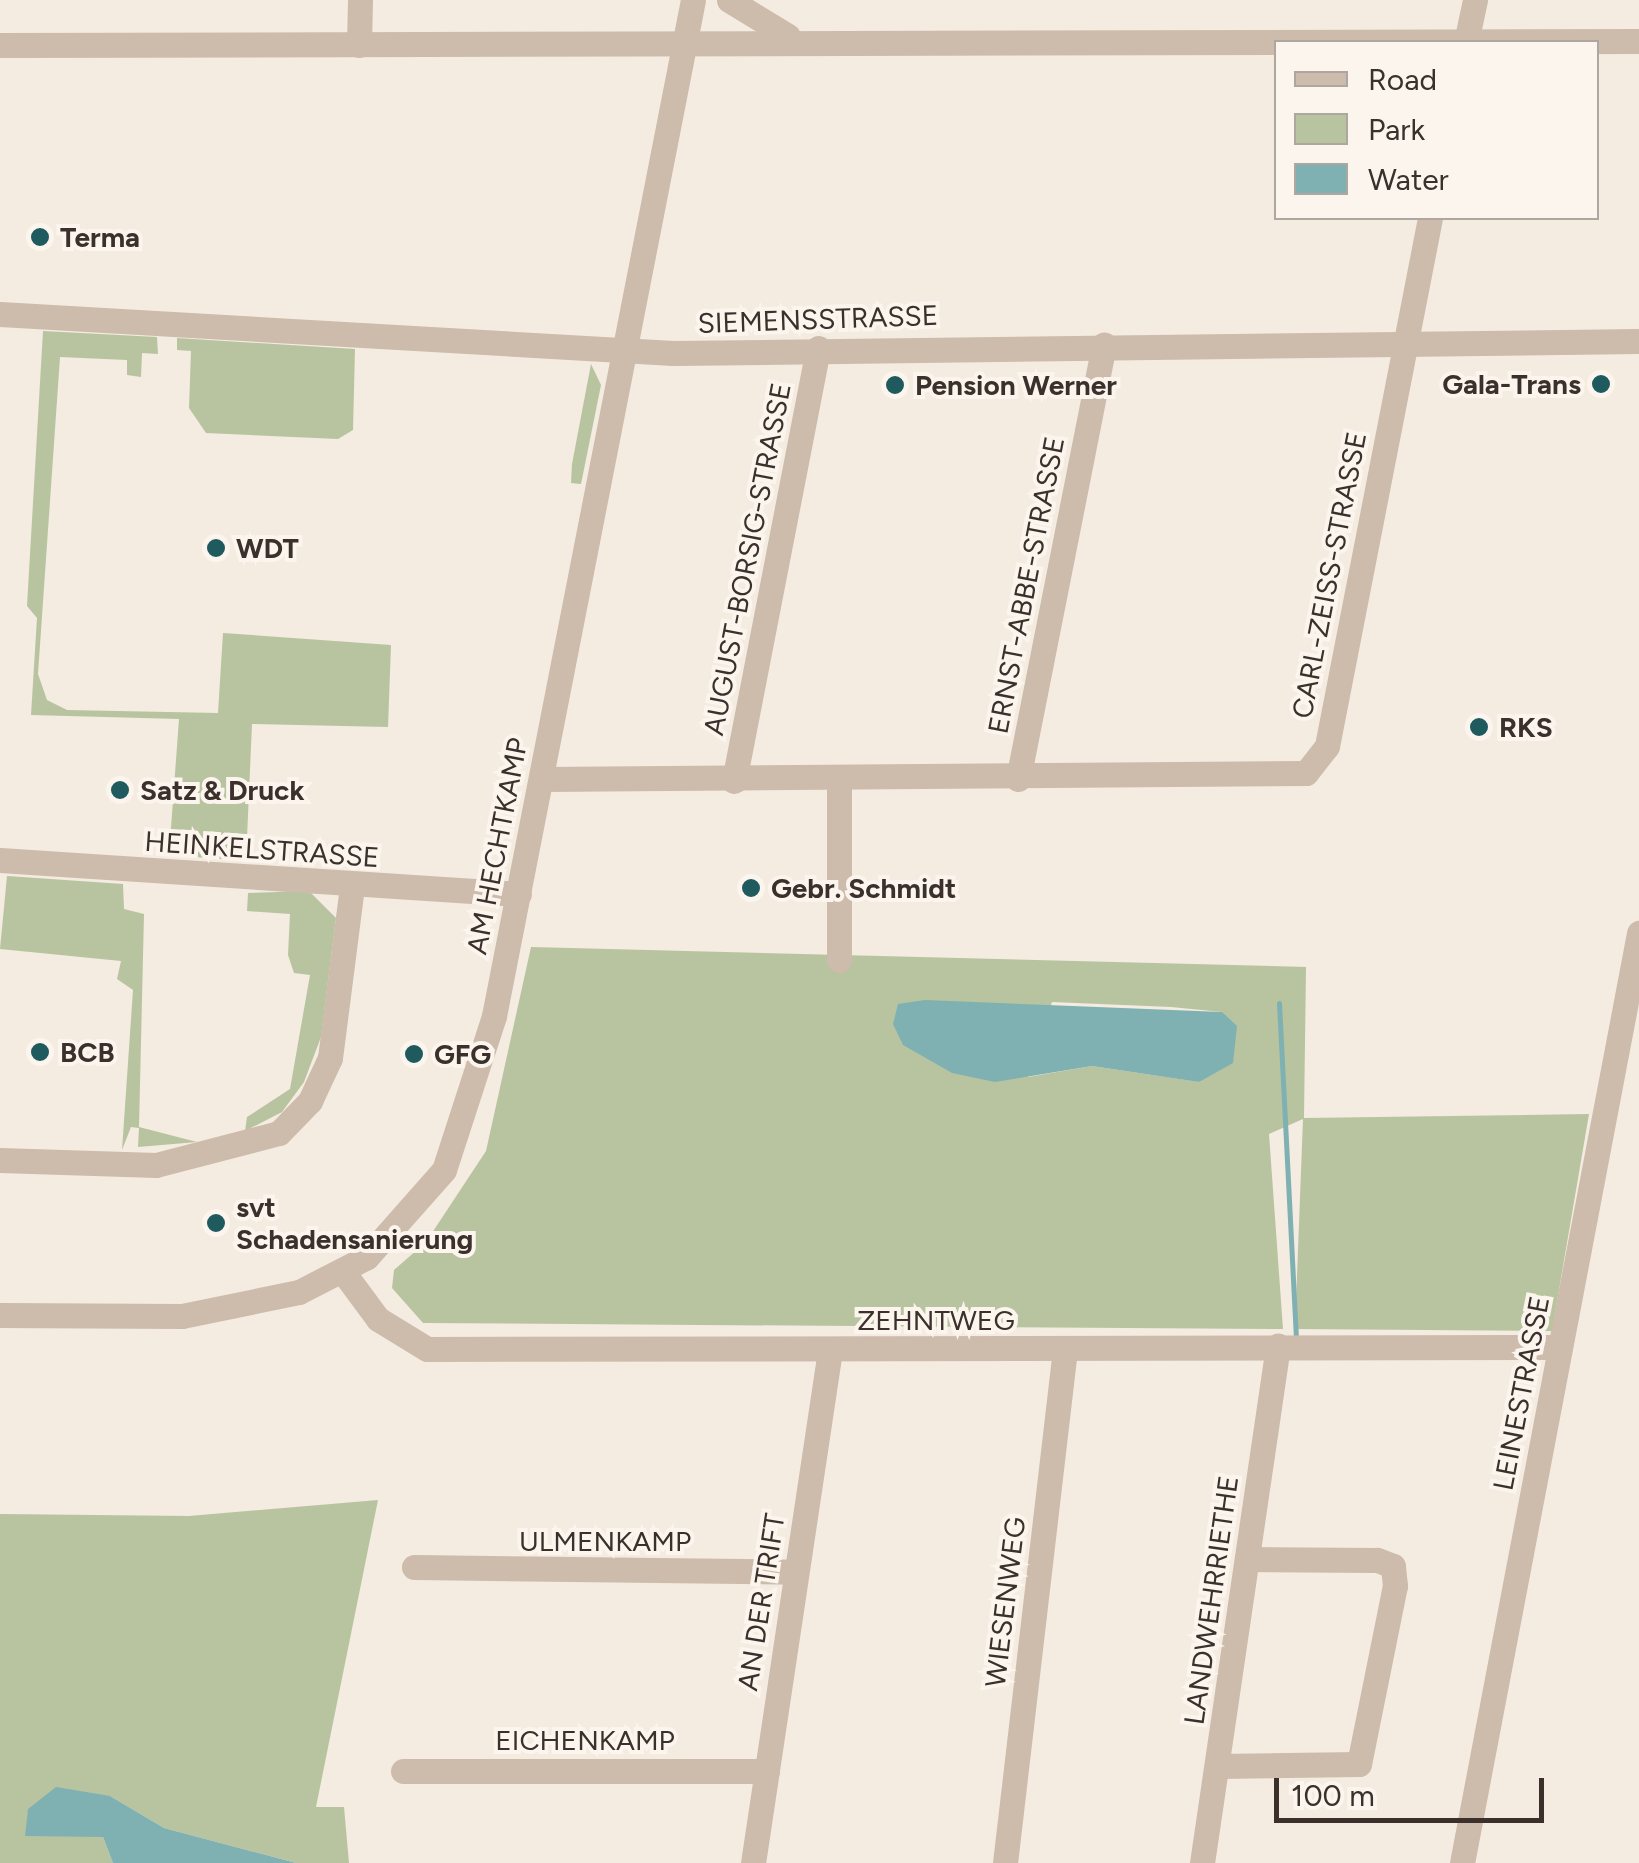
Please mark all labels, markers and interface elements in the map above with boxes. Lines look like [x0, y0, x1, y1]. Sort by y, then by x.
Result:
legend [1274, 40, 1599, 220]
text: Road [1368, 61, 1437, 98]
text: Park [1368, 111, 1425, 148]
text: Water [1368, 161, 1449, 198]
place label: Terma [60, 220, 140, 254]
marker: Terma [29, 226, 51, 248]
street label: SIEMENSSTRASSE [697, 298, 939, 340]
place label: Gala-Trans [1442, 367, 1581, 401]
place label: Pension Werner [915, 368, 1117, 402]
marker: Gala-Trans [1590, 373, 1612, 395]
marker: Pension Werner [884, 374, 906, 396]
street label: AUGUST-BORSIG-STRASSE [696, 380, 798, 738]
street label: CARL-ZEISS-STRASSE [1285, 429, 1373, 721]
street label: ERNST-ABBE-STRASSE [981, 434, 1071, 736]
place label: WDT [236, 531, 299, 565]
marker: WDT [205, 537, 227, 559]
place label: RKS [1499, 710, 1553, 744]
marker: RKS [1468, 716, 1490, 738]
street label: AM HECHTKAMP [460, 735, 534, 957]
place label: Satz & Druck [140, 773, 304, 807]
marker: Satz & Druck [109, 779, 131, 801]
street label: HEINKELSTRASSE [144, 824, 380, 874]
place label: Gebr. Schmidt [771, 871, 956, 905]
marker: Gebr. Schmidt [740, 877, 762, 899]
place label: BCB [60, 1035, 115, 1069]
place label: GFG [434, 1037, 491, 1071]
marker: BCB [29, 1041, 51, 1063]
marker: GFG [403, 1043, 425, 1065]
place label: svt Schadensanierung [236, 1190, 473, 1256]
marker: svt Schadensanierung [205, 1212, 227, 1234]
street label: LEINESTRASSE [1486, 1293, 1556, 1493]
street label: ZEHNTWEG [857, 1303, 1015, 1337]
street label: LANDWEHRRIETHE [1177, 1473, 1245, 1727]
street label: AN DER TRIFT [730, 1511, 792, 1693]
street label: WIESENWEG [978, 1515, 1032, 1689]
street label: ULMENKAMP [519, 1524, 691, 1558]
street label: EICHENKAMP [495, 1723, 675, 1757]
scale bar [1279, 1758, 1549, 1820]
text: 100 m [1291, 1777, 1375, 1814]

